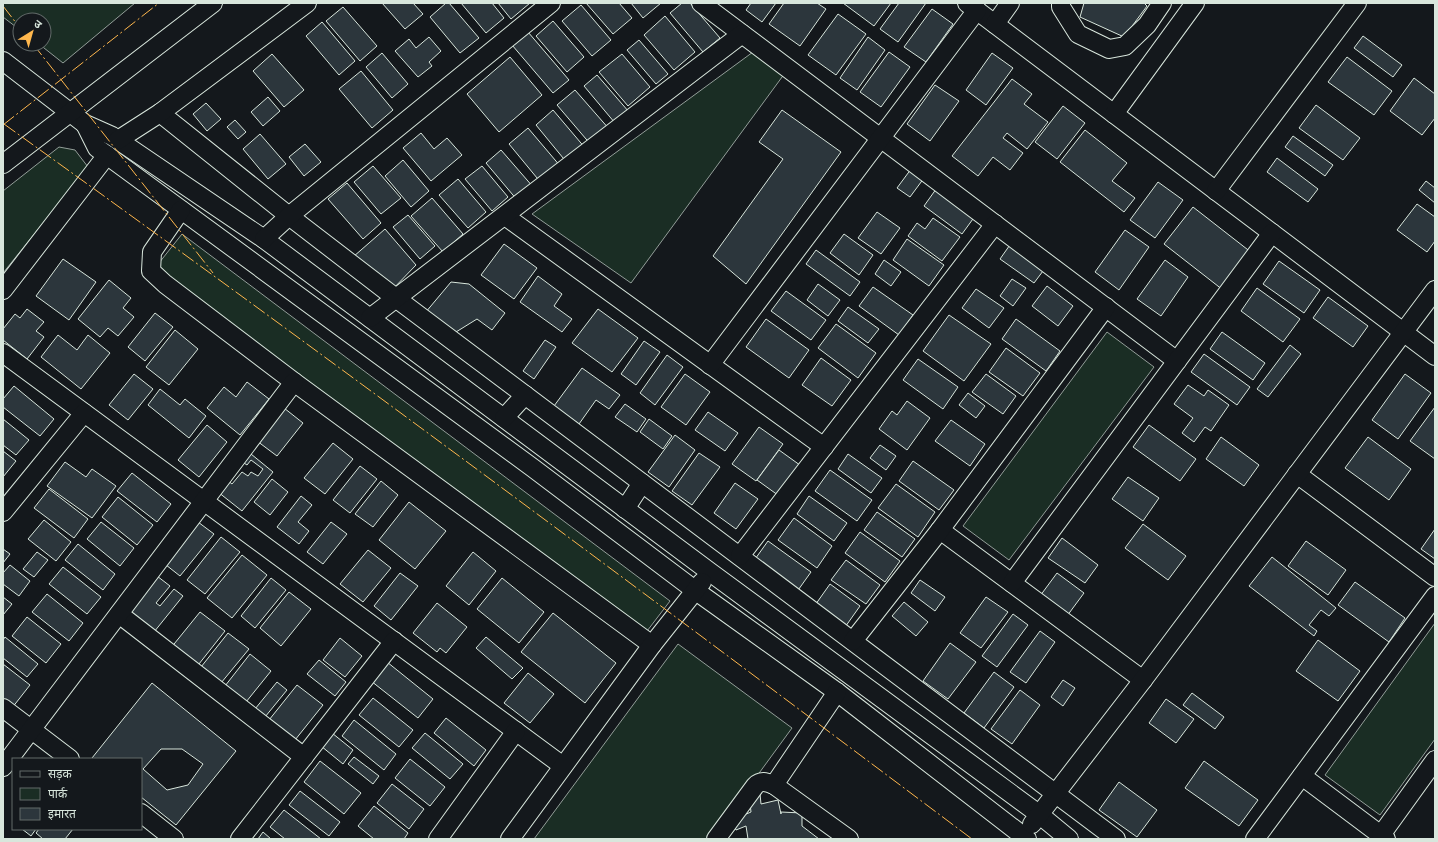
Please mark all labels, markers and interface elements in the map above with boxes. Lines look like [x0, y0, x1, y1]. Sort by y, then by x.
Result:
north arrow [12, 12, 52, 52]
text: उ [31, 16, 45, 32]
legend [12, 758, 142, 830]
text: सड़क [48, 766, 73, 781]
text: पार्क [48, 786, 68, 801]
text: इमारत [48, 806, 77, 821]

